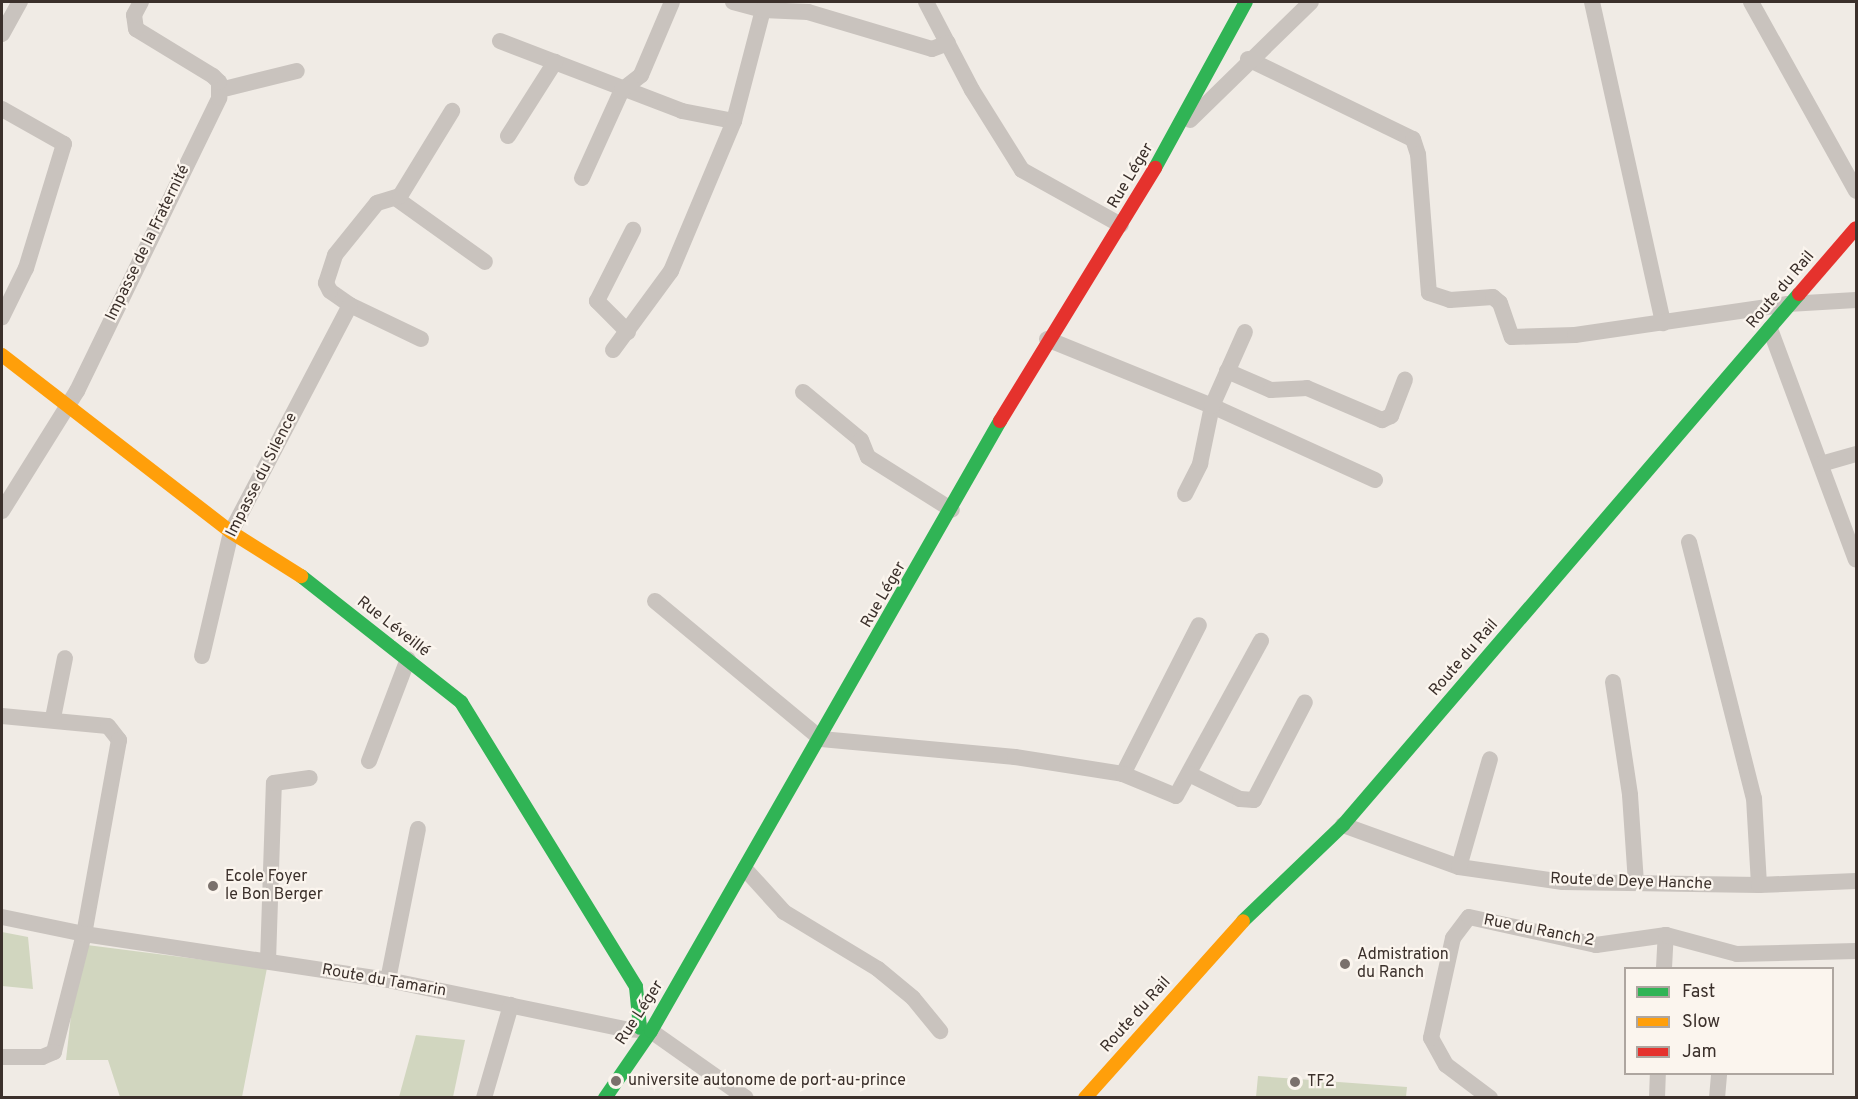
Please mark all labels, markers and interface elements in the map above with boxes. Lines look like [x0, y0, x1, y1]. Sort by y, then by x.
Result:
street label: Rue Léger [1104, 140, 1158, 212]
street label: Impasse de la Fraternité [102, 162, 194, 324]
street label: Route du Rail [1743, 247, 1819, 333]
street label: Impasse du Silence [222, 409, 302, 541]
street label: Rue Léger [857, 559, 911, 631]
street label: Rue Léveillé [353, 593, 433, 661]
street label: Route du Rail [1425, 616, 1503, 700]
place label: Ecole Foyer le Bon Berger [225, 867, 323, 905]
street label: Route de Deye Hanche [1550, 870, 1712, 894]
marker: Ecole Foyer le Bon Berger [206, 879, 220, 893]
street label: Rue du Ranch 2 [1482, 911, 1596, 951]
place label: Admistration du Ranch [1357, 945, 1449, 983]
marker: Admistration du Ranch [1338, 957, 1352, 971]
street label: Route du Tamarin [320, 961, 448, 1001]
legend [1624, 967, 1834, 1075]
street label: Route du Rail [1097, 973, 1175, 1057]
street label: Rue Léger [612, 977, 668, 1049]
text: Fast [1682, 981, 1715, 1004]
text: Slow [1682, 1011, 1720, 1034]
text: Jam [1682, 1041, 1717, 1064]
place label: universite autonome de port-au-prince [628, 1071, 906, 1091]
place label: TF2 [1307, 1072, 1335, 1092]
marker: universite autonome de port-au-prince [609, 1074, 623, 1088]
marker: TF2 [1288, 1075, 1302, 1089]

